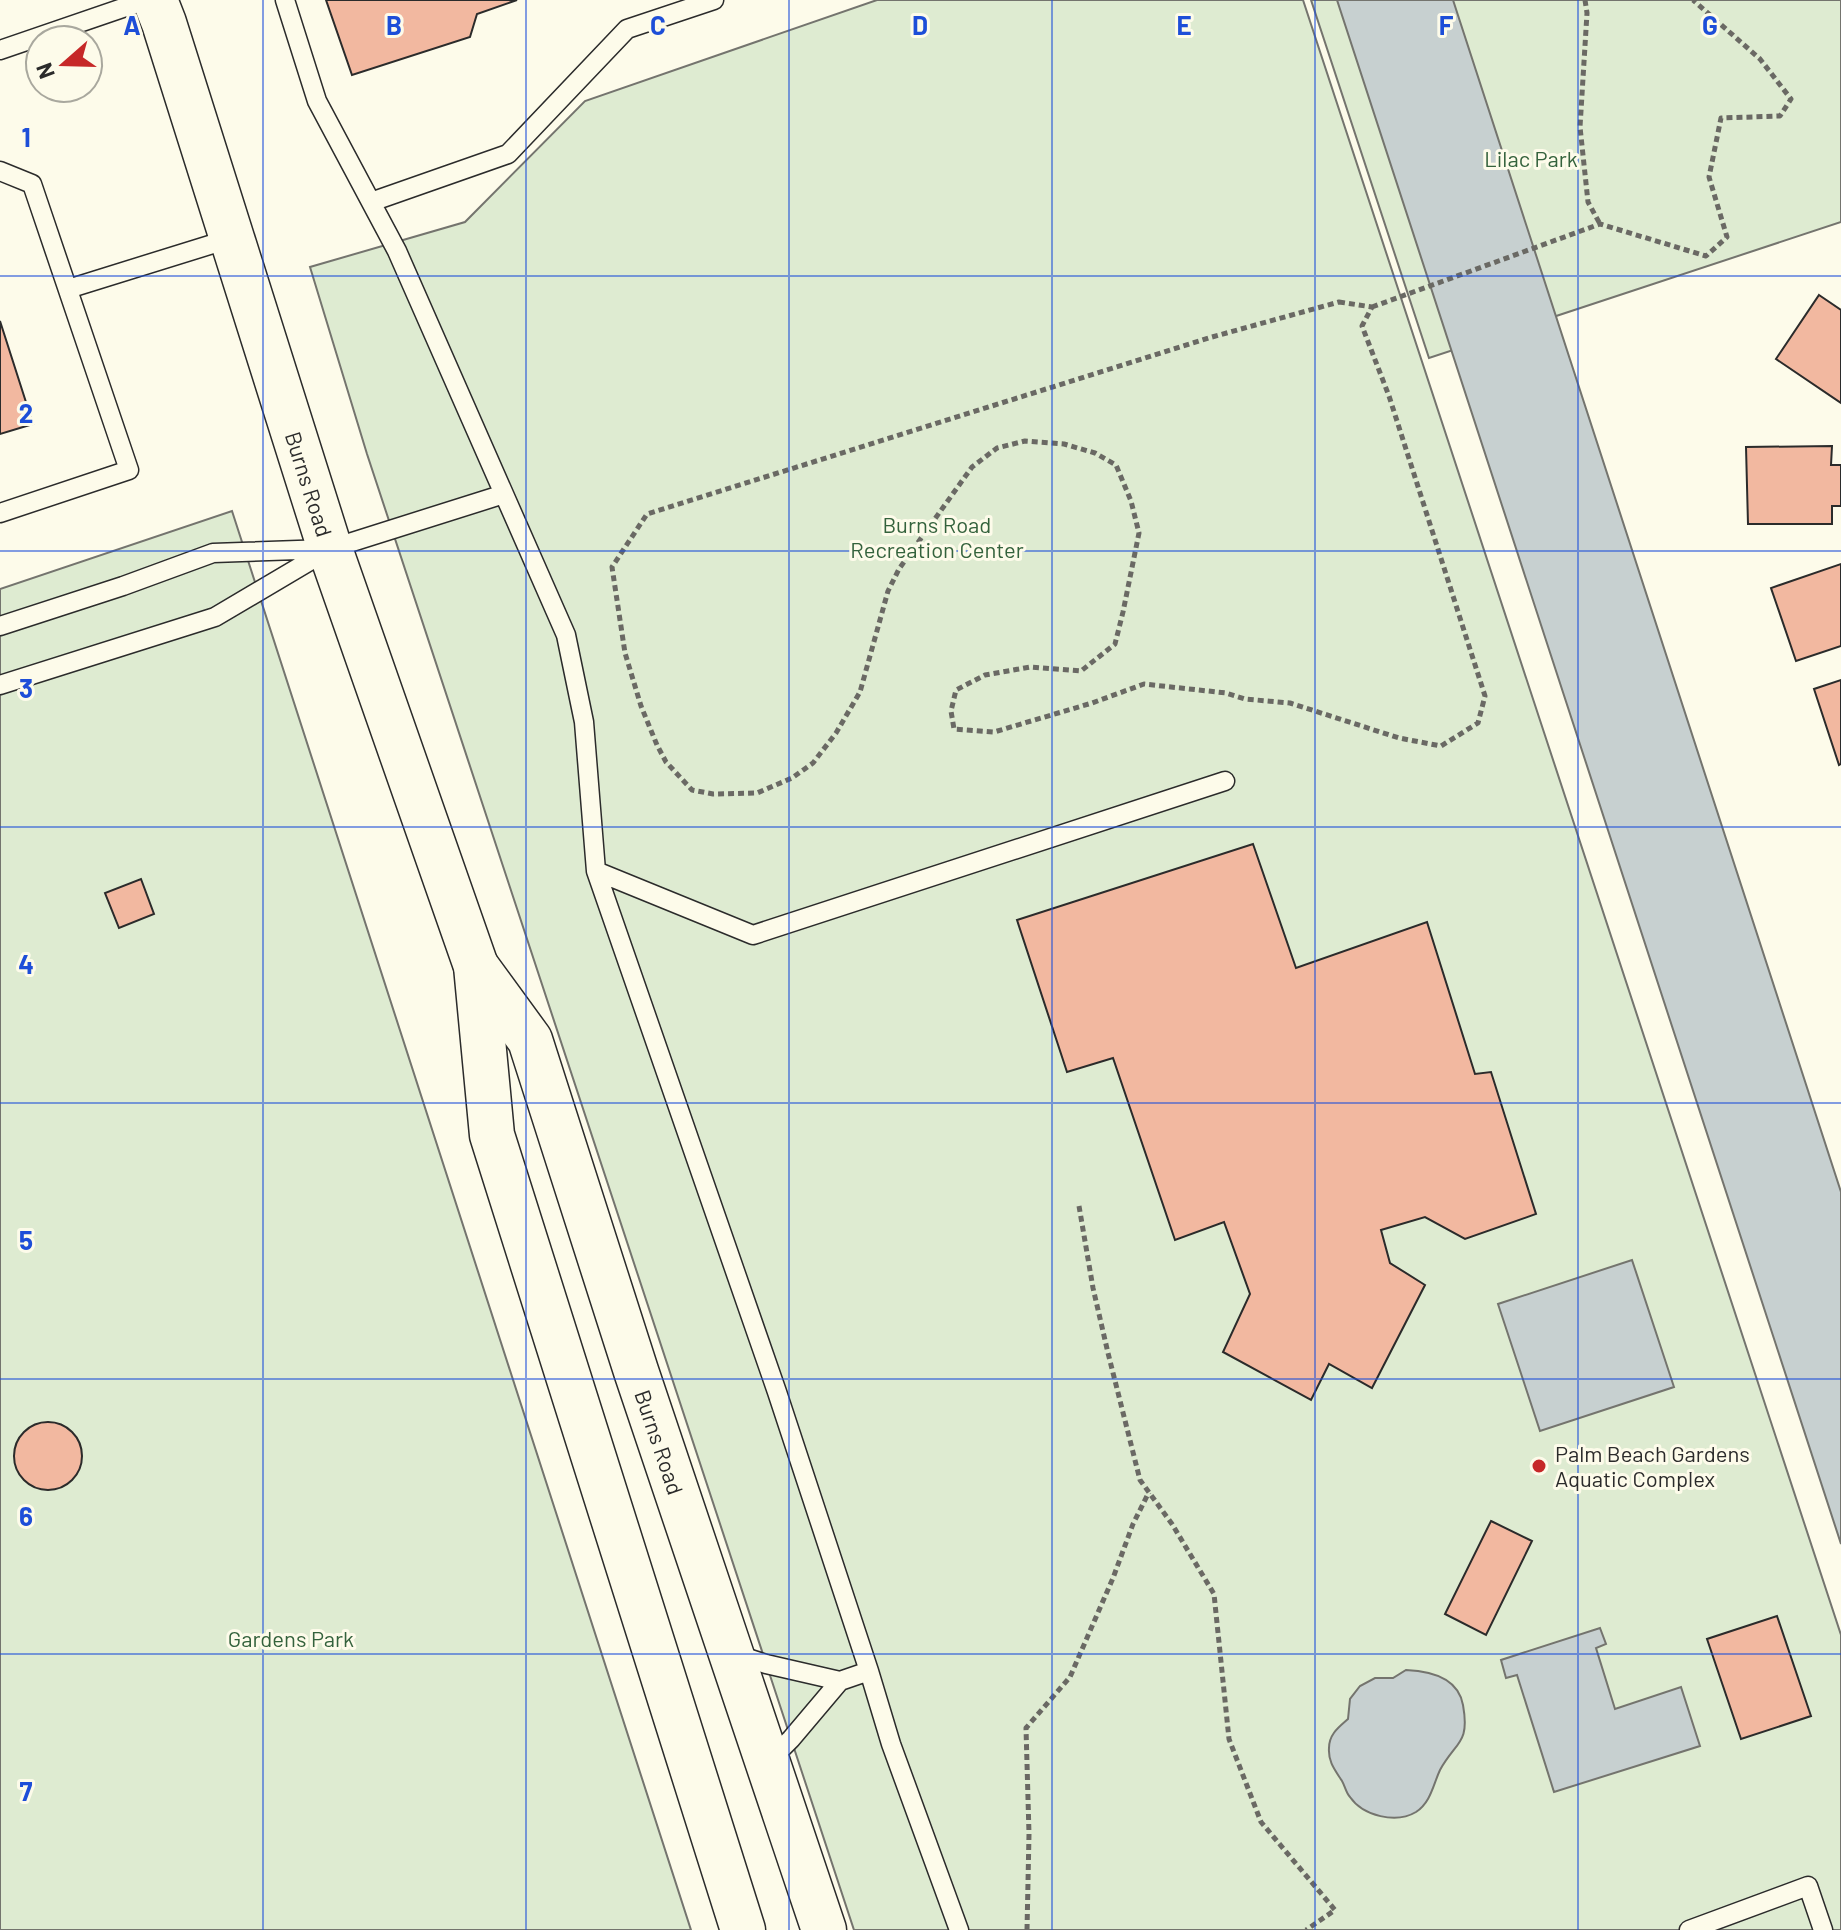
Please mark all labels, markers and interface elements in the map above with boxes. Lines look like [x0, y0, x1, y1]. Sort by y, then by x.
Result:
text: A [123, 9, 141, 40]
text: B [386, 9, 402, 40]
text: C [650, 9, 666, 40]
text: D [912, 9, 928, 40]
text: E [1176, 9, 1192, 40]
text: F [1439, 9, 1454, 40]
text: G [1702, 9, 1718, 40]
north arrow [24, 24, 104, 104]
text: N [30, 60, 59, 83]
text: 1 [21, 121, 31, 152]
park label: Lilac Park [1484, 145, 1578, 171]
text: 2 [19, 397, 33, 428]
street label: Burns Road [281, 428, 338, 540]
park label: Burns Road Recreation Center [850, 511, 1024, 562]
text: 3 [19, 672, 33, 703]
text: 4 [18, 948, 34, 979]
text: 5 [19, 1224, 33, 1255]
street label: Burns Road [630, 1386, 690, 1498]
place label: Palm Beach Gardens Aquatic Complex [1555, 1440, 1750, 1491]
marker: Palm Beach Gardens Aquatic Complex [1530, 1457, 1548, 1475]
text: 6 [19, 1500, 33, 1531]
park label: Gardens Park [228, 1625, 354, 1651]
text: 7 [20, 1775, 33, 1806]

